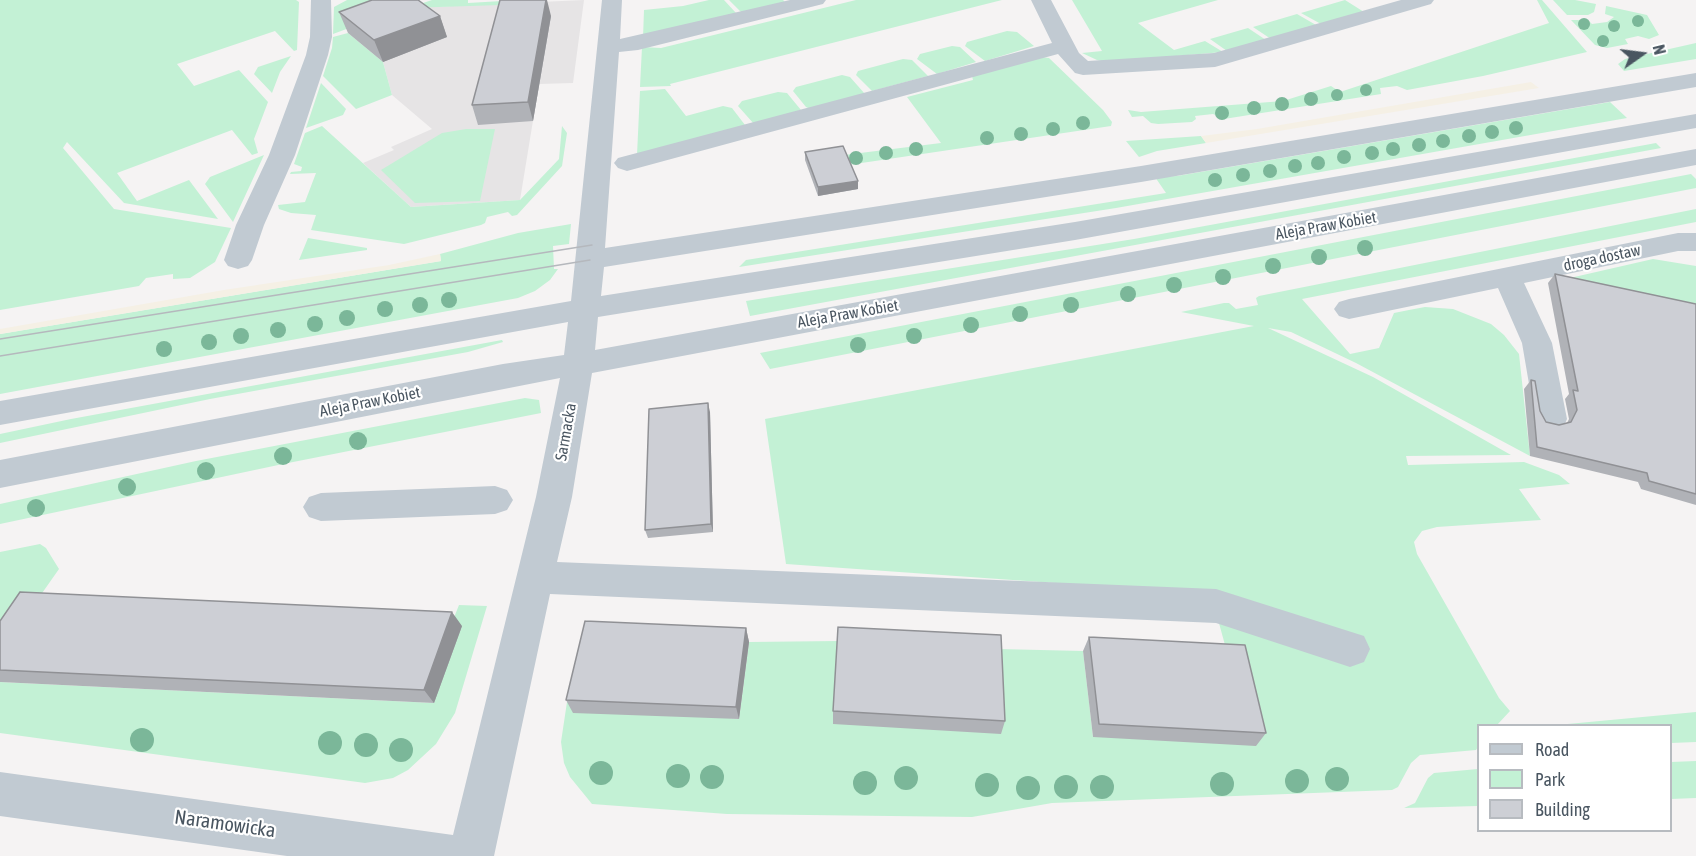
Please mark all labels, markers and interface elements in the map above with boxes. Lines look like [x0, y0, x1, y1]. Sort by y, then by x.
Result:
north arrow [1612, 24, 1672, 84]
text: N [1650, 43, 1669, 56]
street label: Aleja Praw Kobiet [1274, 208, 1378, 244]
street label: droga dostaw [1562, 240, 1642, 276]
street label: Aleja Praw Kobiet [796, 296, 900, 332]
street label: Aleja Praw Kobiet [318, 383, 422, 421]
street label: Sarmacka [551, 402, 581, 462]
legend [1477, 724, 1672, 832]
text: Road [1535, 739, 1569, 760]
text: Park [1535, 769, 1565, 790]
text: Building [1535, 799, 1590, 820]
street label: Naramowicka [173, 805, 277, 843]

